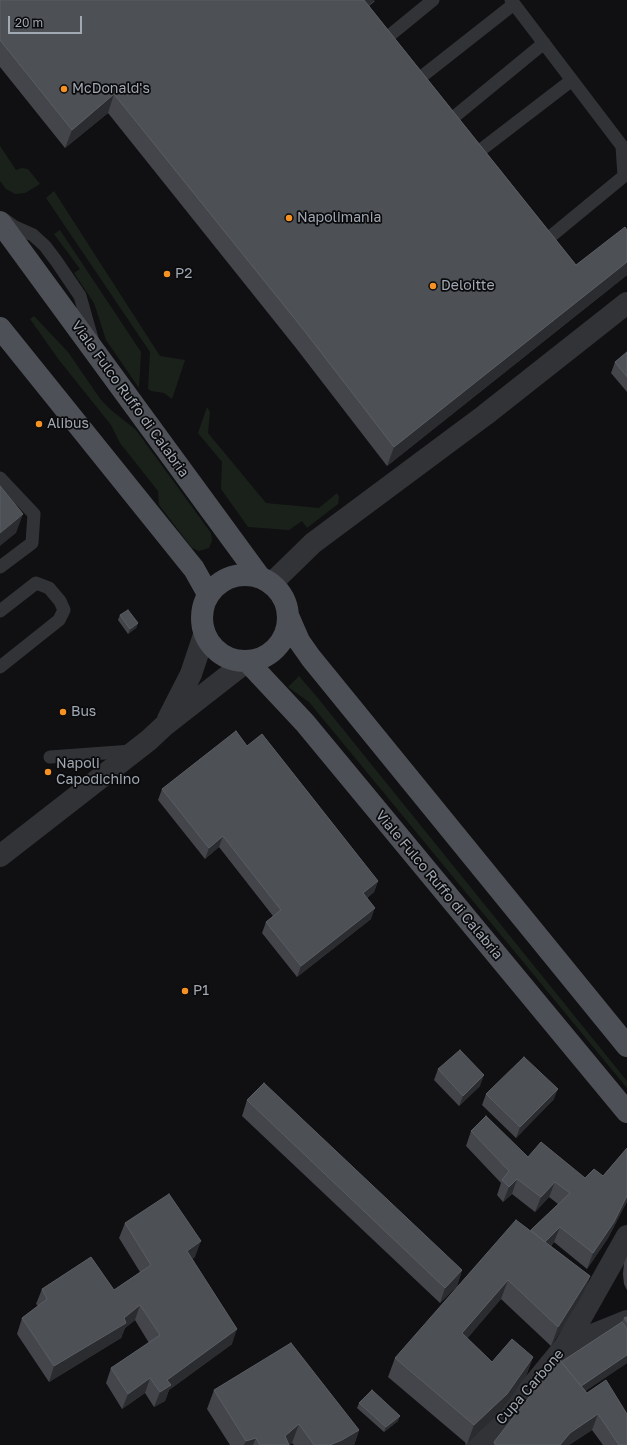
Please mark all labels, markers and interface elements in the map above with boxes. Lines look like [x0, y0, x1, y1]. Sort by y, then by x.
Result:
scale bar [10, 8, 84, 34]
text: 20 m [15, 15, 43, 30]
place label: McDonald's [72, 81, 150, 97]
marker: McDonald's [59, 84, 69, 94]
place label: Napolimania [297, 210, 381, 226]
marker: Napolimania [284, 213, 294, 223]
place label: P2 [175, 266, 192, 282]
marker: P2 [162, 269, 172, 279]
place label: Deloitte [441, 278, 495, 294]
marker: Deloitte [428, 281, 438, 291]
street label: Viale Fulco Ruffo di Calabria [68, 318, 192, 480]
place label: Alibus [47, 416, 89, 432]
marker: Alibus [34, 419, 44, 429]
place label: Bus [71, 704, 96, 720]
marker: Bus [58, 707, 68, 717]
place label: Napoli Capodichino [56, 756, 140, 788]
marker: Napoli Capodichino [43, 767, 53, 777]
street label: Viale Fulco Ruffo di Calabria [372, 807, 506, 963]
place label: P1 [193, 983, 209, 999]
marker: P1 [180, 986, 190, 996]
street label: Cupa Carbone [493, 1346, 567, 1428]

